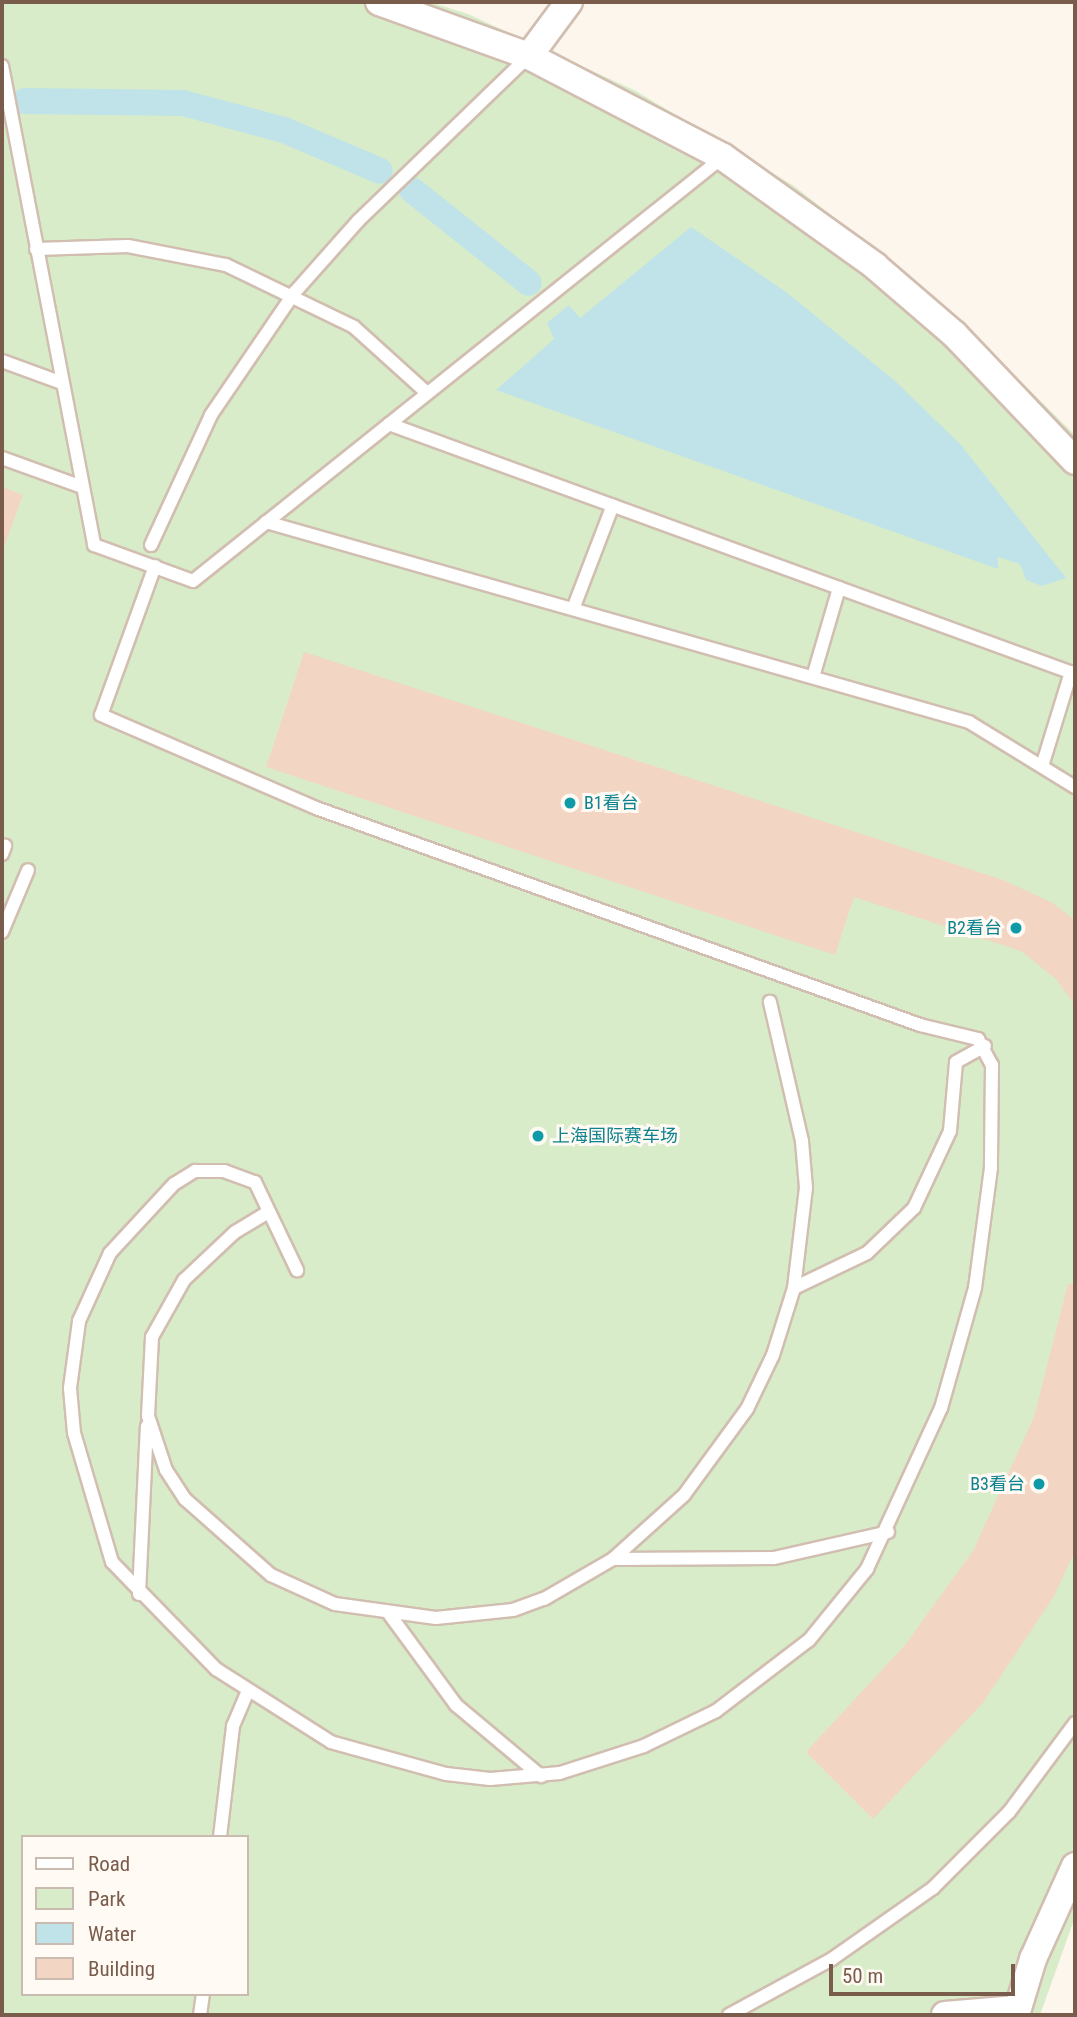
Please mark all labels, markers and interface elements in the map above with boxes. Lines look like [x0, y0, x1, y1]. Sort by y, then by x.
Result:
place label: B1看台 [584, 792, 639, 814]
marker: B1看台 [562, 795, 578, 811]
place label: B2看台 [947, 917, 1002, 939]
marker: B2看台 [1008, 920, 1024, 936]
place label: 上海国际赛车场 [552, 1125, 678, 1147]
marker: 上海国际赛车场 [530, 1128, 546, 1144]
place label: B3看台 [970, 1473, 1025, 1495]
marker: B3看台 [1031, 1476, 1047, 1492]
legend [21, 1835, 248, 1996]
text: Road [88, 1852, 130, 1876]
text: Park [88, 1887, 125, 1911]
text: Water [88, 1922, 136, 1946]
scale bar [832, 1951, 1018, 1995]
text: Building [88, 1957, 155, 1981]
text: 50 m [842, 1964, 883, 1988]

